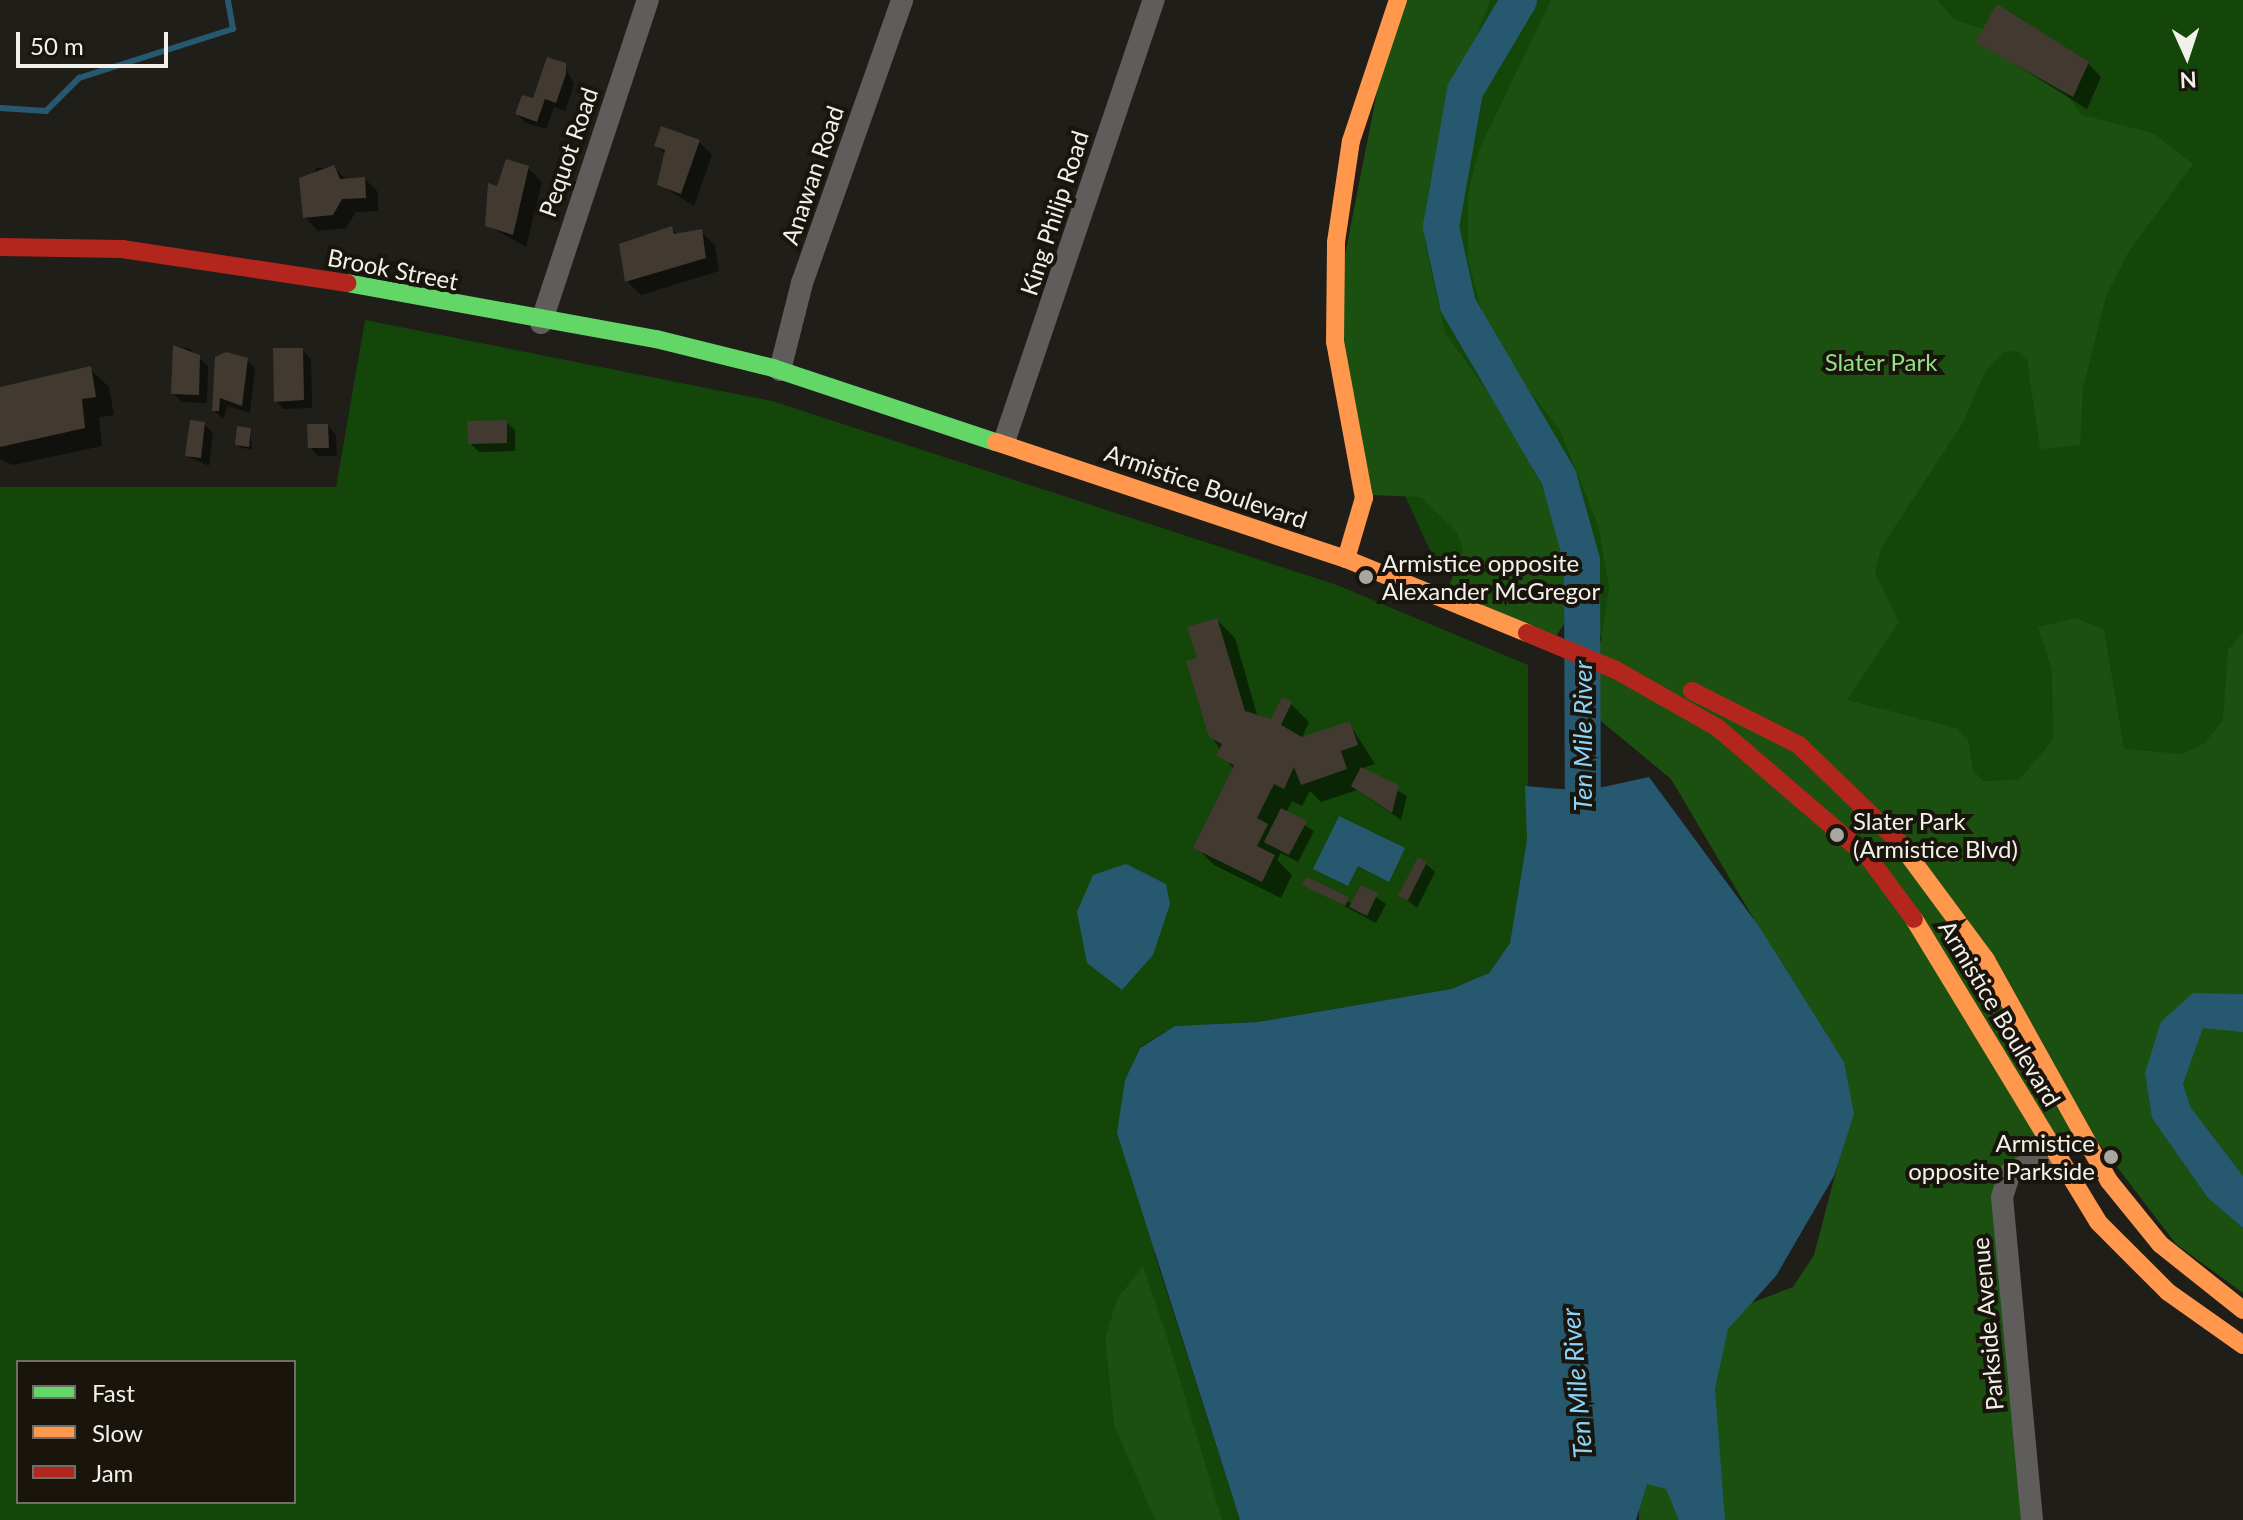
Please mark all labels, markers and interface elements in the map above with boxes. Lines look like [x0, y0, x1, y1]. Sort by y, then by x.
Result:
scale bar [20, 16, 172, 66]
north arrow [2147, 16, 2227, 96]
text: 50 m [30, 31, 84, 60]
text: N [2179, 67, 2197, 94]
street label: Pequot Road [532, 84, 604, 220]
street label: Anawan Road [775, 102, 849, 248]
street label: King Philip Road [1014, 127, 1094, 299]
street label: Brook Street [325, 242, 461, 296]
park label: Slater Park [1824, 348, 1938, 376]
street label: Armistice Boulevard [1101, 438, 1311, 534]
place label: Armistice opposite Alexander McGregor [1382, 549, 1601, 605]
marker: Armistice opposite Alexander McGregor [1357, 568, 1375, 586]
water label: Ten Mile River [1567, 661, 1599, 811]
place label: Slater Park (Armistice Blvd) [1853, 807, 2018, 863]
marker: Slater Park (Armistice Blvd) [1828, 826, 1846, 844]
street label: Armistice Boulevard [1933, 915, 2067, 1111]
place label: Armistice opposite Parkside [1908, 1129, 2095, 1185]
marker: Armistice opposite Parkside [2102, 1148, 2120, 1166]
street label: Parkside Avenue [1965, 1236, 2009, 1412]
water label: Ten Mile River [1555, 1307, 1599, 1459]
legend [16, 1360, 296, 1504]
text: Fast [92, 1378, 135, 1407]
text: Slow [92, 1418, 143, 1447]
text: Jam [92, 1458, 133, 1487]

